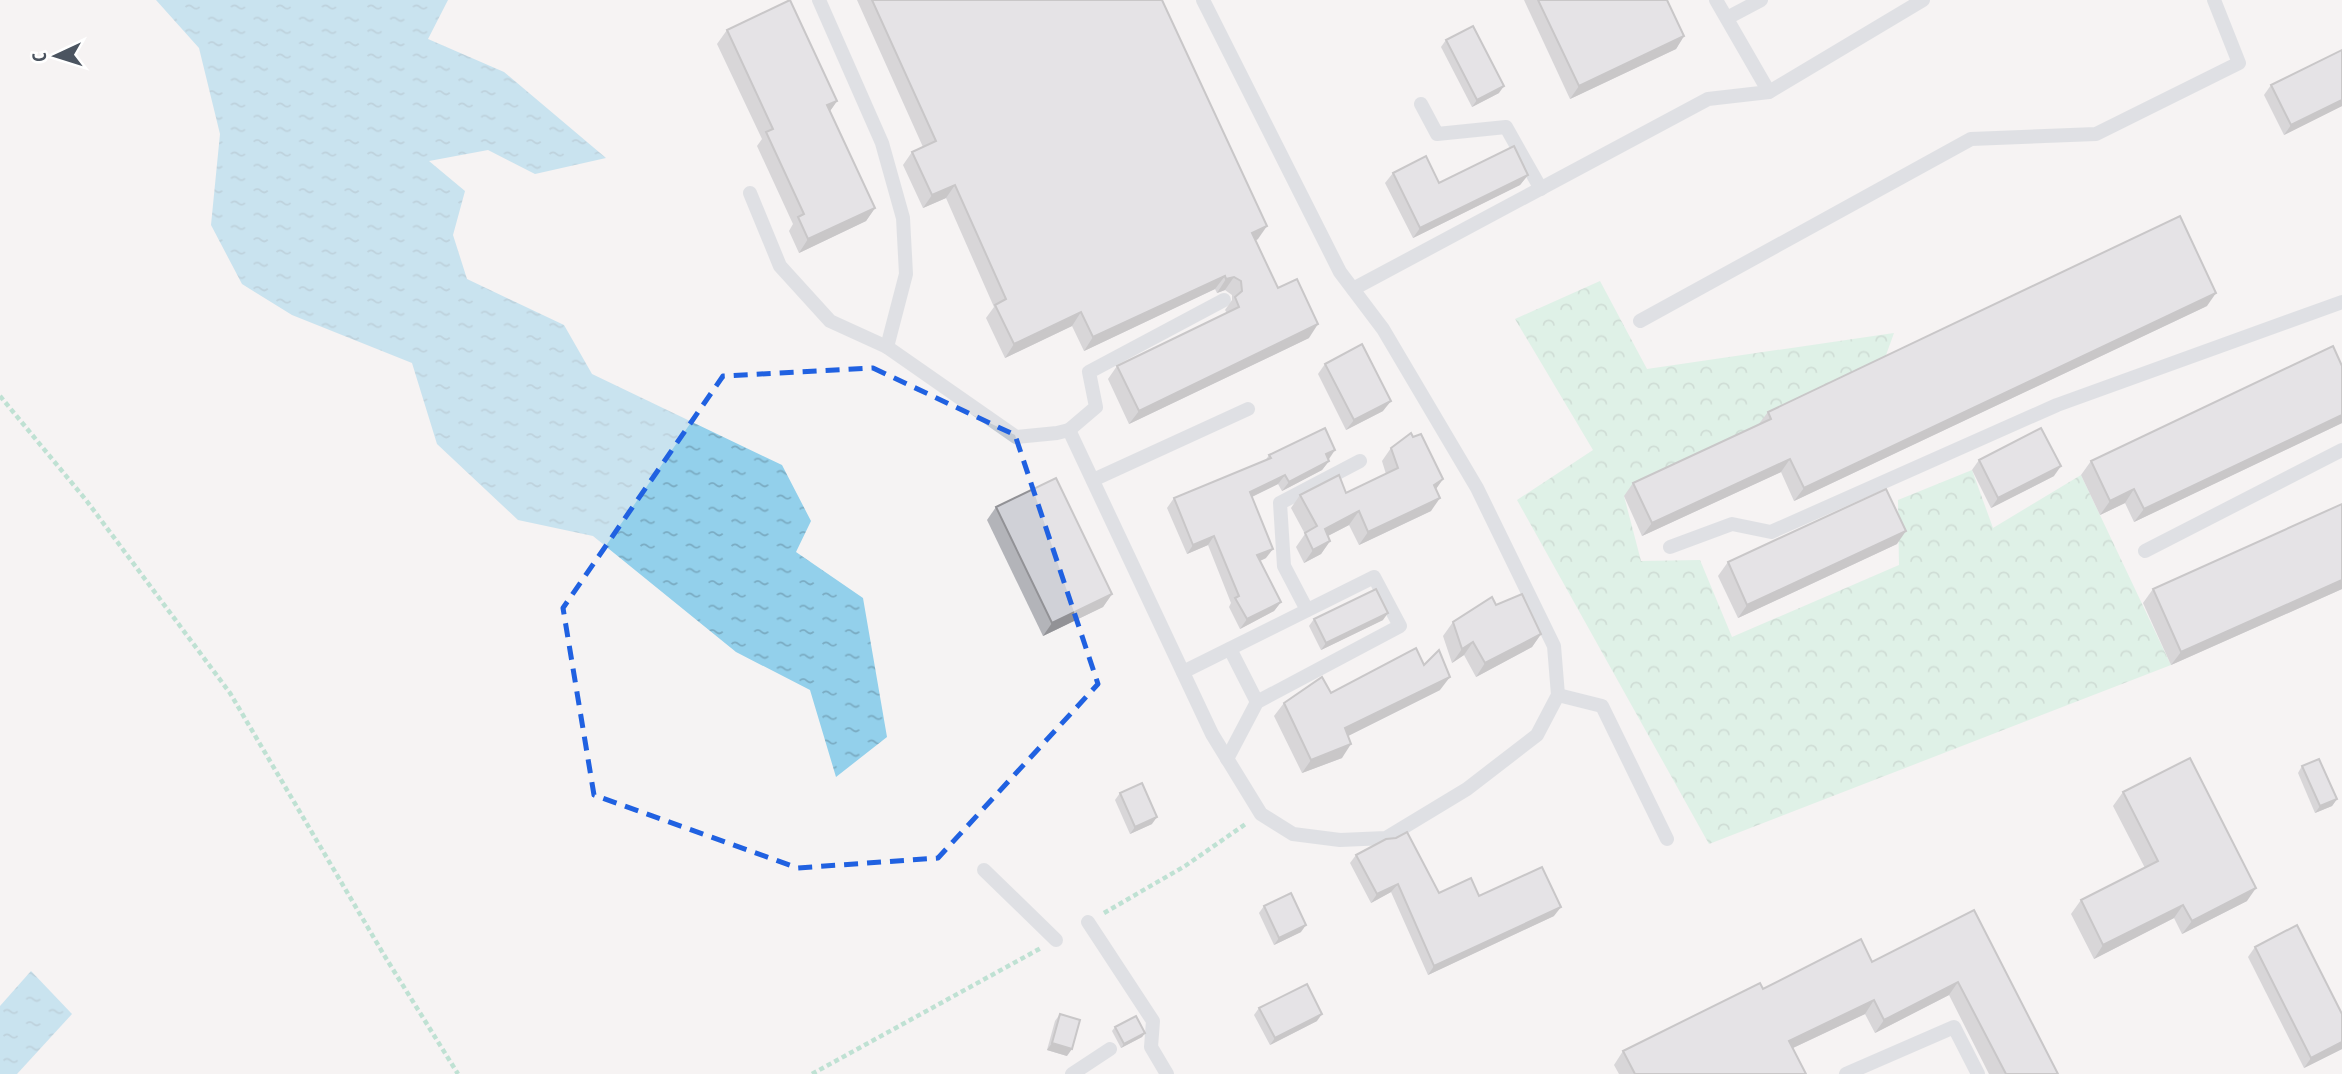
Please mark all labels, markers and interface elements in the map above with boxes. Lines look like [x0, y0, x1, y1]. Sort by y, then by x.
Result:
north arrow [21, 21, 91, 91]
text: С [27, 52, 51, 62]

